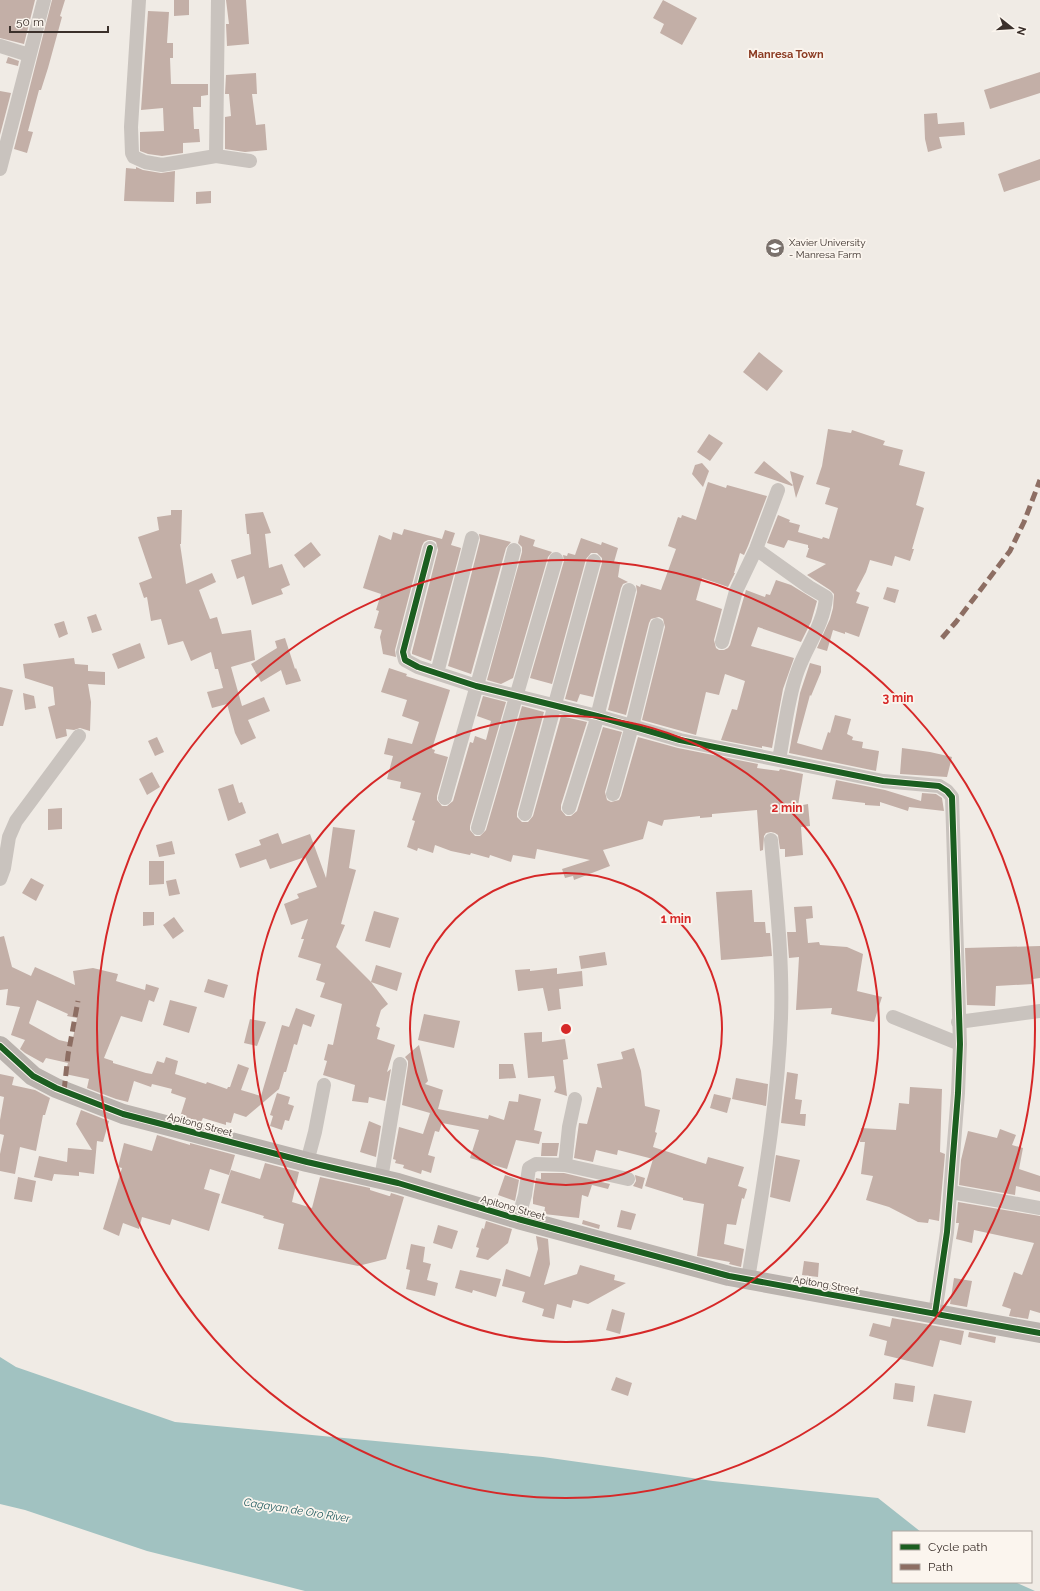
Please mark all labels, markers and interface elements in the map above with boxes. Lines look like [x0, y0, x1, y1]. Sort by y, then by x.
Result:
scale bar [10, 8, 108, 34]
north arrow [992, 8, 1032, 48]
text: 50 m [16, 15, 44, 29]
text: N [1014, 25, 1029, 37]
district label: Manresa Town [748, 48, 824, 61]
school or university icon: Xavier University - Manresa Farm [764, 237, 786, 259]
place label: Xavier University - Manresa Farm [789, 237, 866, 260]
text: 3 min [882, 691, 914, 705]
text: 2 min [771, 801, 803, 815]
text: 1 min [661, 912, 691, 926]
centre of rings [559, 1022, 573, 1036]
street label: Apitong Street [166, 1111, 234, 1139]
street label: Apitong Street [479, 1193, 547, 1222]
street label: Apitong Street [792, 1273, 860, 1296]
water label: Cagayan de Oro River [243, 1496, 352, 1526]
legend [892, 1531, 1032, 1583]
text: Cycle path [928, 1540, 987, 1554]
text: Path [928, 1560, 953, 1574]

